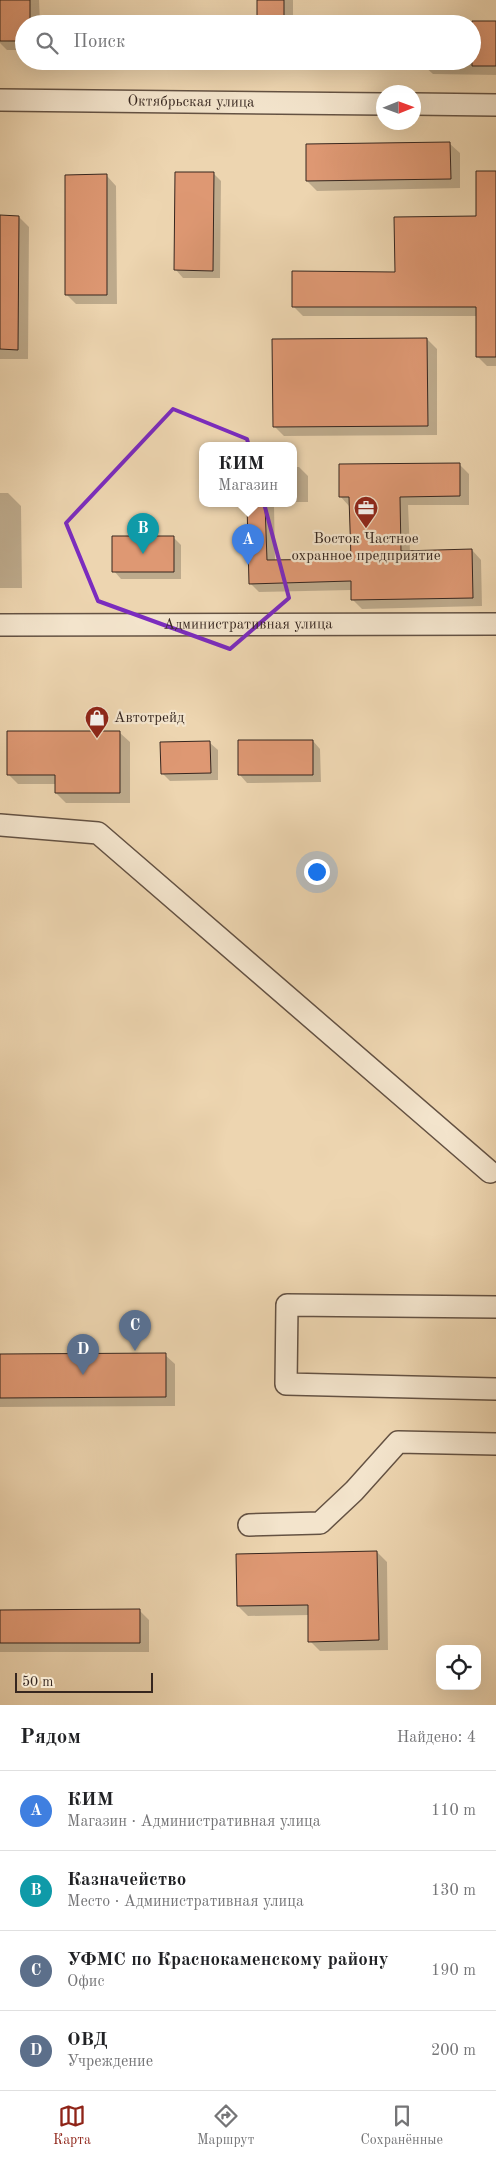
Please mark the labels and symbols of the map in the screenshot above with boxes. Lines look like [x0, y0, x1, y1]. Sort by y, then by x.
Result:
north arrow [376, 85, 421, 130]
street label: Октябрьская улица [127, 94, 255, 110]
office icon: Восток Частное охранное предприятие [353, 495, 379, 529]
pin: B [127, 513, 159, 554]
pin: A [232, 524, 264, 565]
place label: Восток Частное охранное предприятие [291, 532, 441, 564]
street label: Административная улица [163, 617, 333, 632]
shop icon: Автотрейд [84, 705, 110, 739]
place label: Автотрейд [114, 711, 185, 726]
your location [304, 859, 330, 885]
pin: C [119, 1310, 151, 1351]
pin: D [67, 1334, 99, 1375]
scale bar [15, 1670, 152, 1693]

